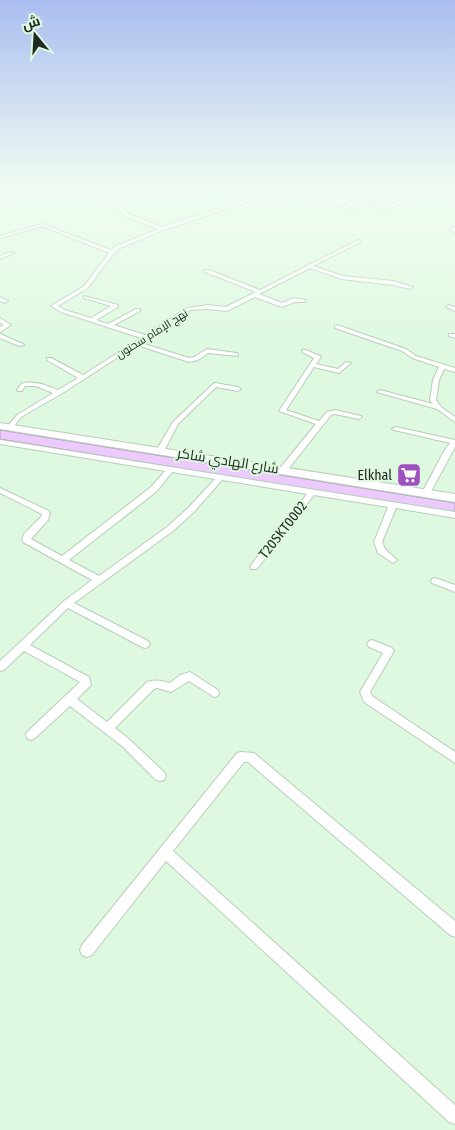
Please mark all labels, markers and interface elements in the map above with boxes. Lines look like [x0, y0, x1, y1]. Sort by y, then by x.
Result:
north arrow [10, 10, 60, 60]
text: ش [20, 12, 42, 34]
street label: نهج الإمام سحنون [114, 307, 191, 362]
street label: شارع الهادي شاكر [175, 444, 280, 480]
supermarket icon: Elkhal [396, 462, 422, 488]
place label: Elkhal [358, 467, 392, 484]
street label: T20SKT0002 [255, 498, 311, 562]

